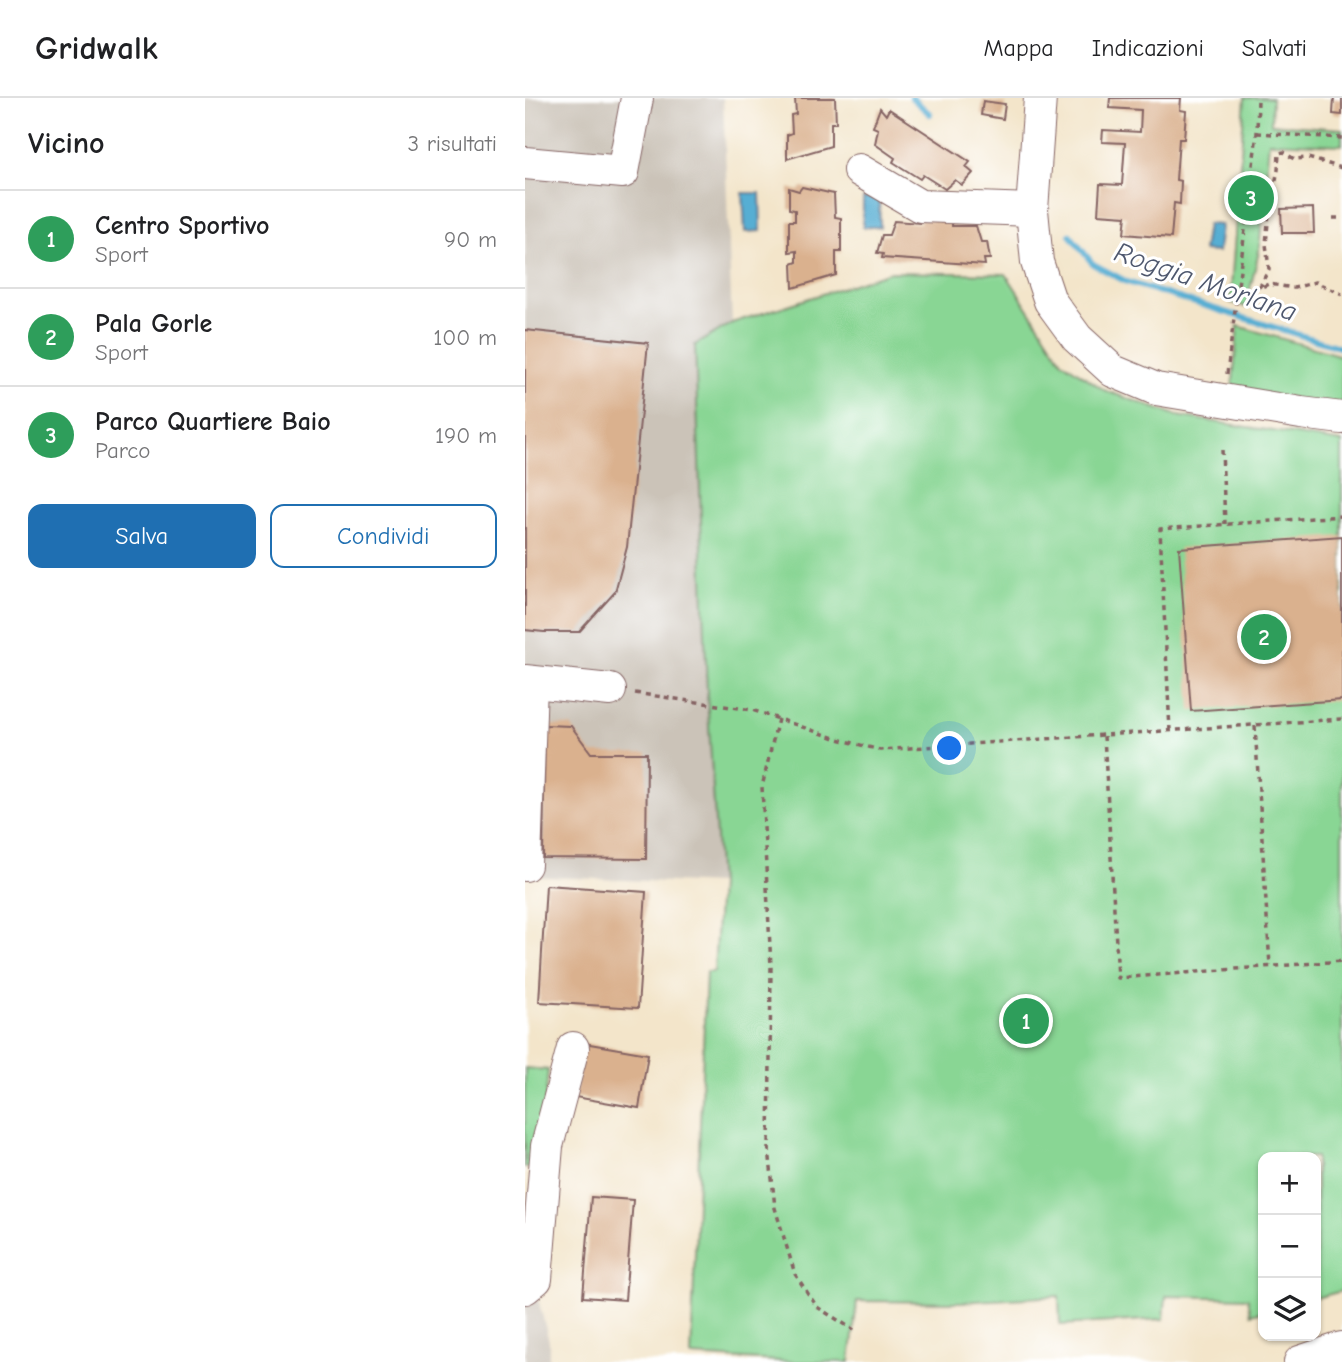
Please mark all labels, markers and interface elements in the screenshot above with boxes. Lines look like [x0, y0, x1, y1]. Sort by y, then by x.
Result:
text: Gridwalk [35, 29, 158, 67]
text: Mappa [983, 34, 1054, 62]
text: Indicazioni [1092, 34, 1204, 62]
text: Salvati [1242, 34, 1307, 62]
text: Vicino [28, 126, 105, 161]
text: 3 risultati [407, 130, 497, 157]
pin: 3 [1228, 172, 1274, 224]
text: Centro Sportivo [95, 211, 269, 241]
text: 1 [46, 226, 56, 253]
text: 90 m [444, 226, 497, 253]
water label: Roggia Morlana [1110, 236, 1301, 328]
text: Sport [95, 241, 148, 268]
text: Pala Gorle [95, 309, 212, 339]
text: 2 [45, 324, 57, 351]
text: 100 m [433, 324, 497, 351]
text: Sport [95, 339, 148, 366]
text: Parco Quartiere Baio [95, 407, 331, 437]
text: 3 [45, 422, 57, 449]
text: 190 m [435, 422, 497, 449]
text: Parco [95, 437, 150, 464]
button: Salva [28, 504, 256, 568]
button: Condividi [270, 504, 497, 568]
pin: 2 [1241, 611, 1287, 663]
your location [932, 731, 966, 765]
pin: 1 [1003, 995, 1049, 1047]
map controls [1258, 1152, 1321, 1341]
button: + [1258, 1152, 1321, 1215]
button: − [1258, 1215, 1321, 1278]
button: layers [1258, 1278, 1321, 1341]

